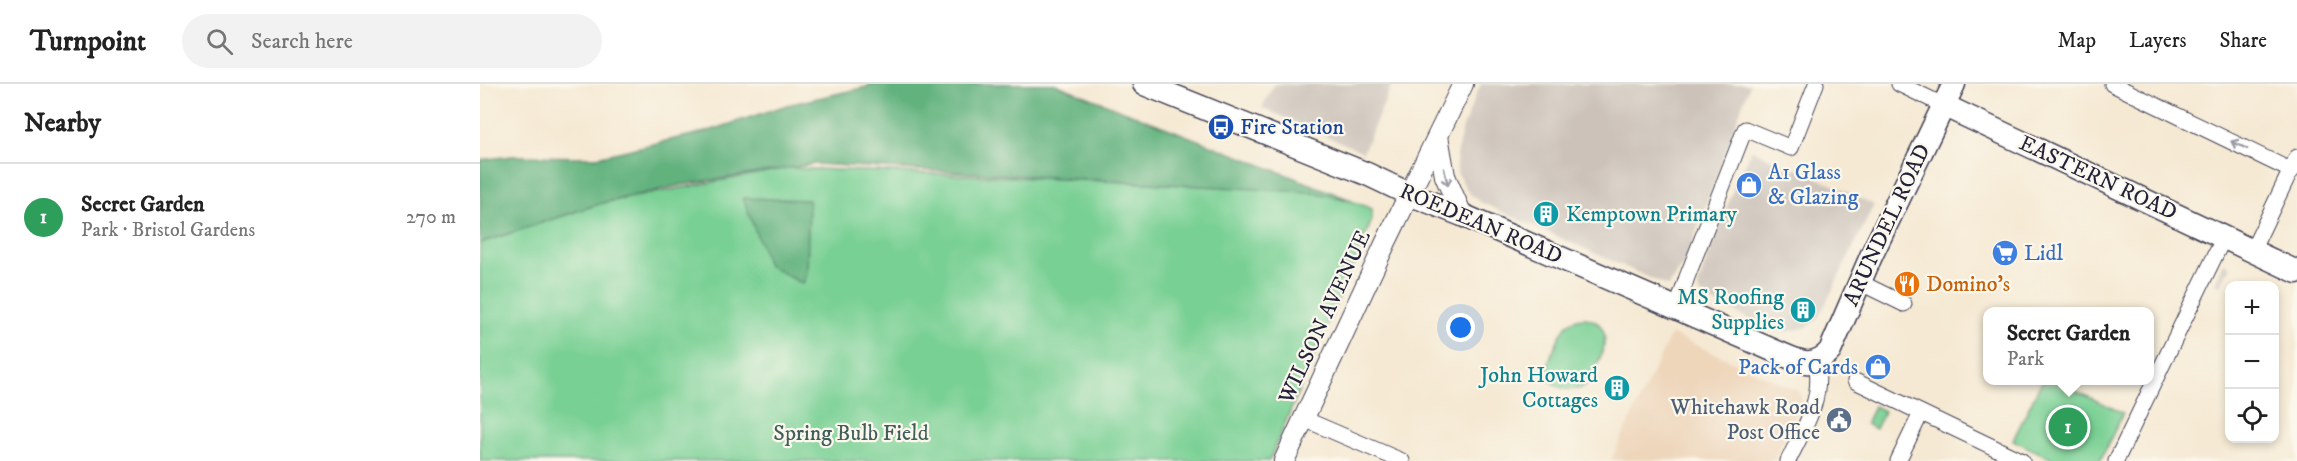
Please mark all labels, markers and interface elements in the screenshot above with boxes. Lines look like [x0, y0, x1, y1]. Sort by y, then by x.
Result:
search box [182, 14, 602, 68]
text: Turnpoint [30, 24, 146, 59]
icon: search [203, 25, 236, 58]
text: Search here [251, 28, 353, 55]
text: Map [2057, 28, 2096, 54]
text: Layers [2129, 28, 2187, 54]
text: Share [2220, 28, 2267, 54]
text: Nearby [24, 107, 101, 140]
bus stop icon: Fire Station [1206, 112, 1236, 142]
place label: Fire Station [1240, 114, 1345, 141]
street label: EASTERN ROAD [2015, 130, 2181, 226]
one-way arrow [2230, 139, 2248, 151]
street label: ARUNDEL ROAD [1838, 140, 1936, 310]
place label: A1 Glass & Glazing [1768, 159, 1859, 211]
one-way arrow [1441, 167, 1453, 186]
shop icon: A1 Glass & Glazing [1734, 170, 1764, 200]
street label: ROEDEAN ROAD [1396, 178, 1566, 270]
text: Secret Garden [81, 191, 205, 218]
building icon: Kemptown Primary [1531, 199, 1561, 229]
place label: Kemptown Primary [1566, 201, 1738, 228]
text: 1 [40, 205, 47, 230]
text: 270 m [406, 205, 456, 230]
text: Park · Bristol Gardens [81, 218, 255, 243]
street label: WILSON AVENUE [1273, 226, 1377, 409]
supermarket icon: Lidl [1990, 238, 2020, 268]
place label: Lidl [2024, 240, 2064, 267]
restaurant icon: Domino's [1892, 269, 1922, 299]
place label: Domino's [1926, 271, 2010, 298]
map controls [2225, 281, 2279, 443]
button: + [2225, 281, 2279, 335]
place label: MS Roofing Supplies [1677, 284, 1784, 336]
building icon: MS Roofing Supplies [1788, 295, 1818, 325]
popup [1983, 307, 2154, 385]
your location [1446, 313, 1475, 342]
text: Secret Garden [2007, 320, 2130, 347]
button: − [2225, 335, 2279, 389]
text: Park [2007, 347, 2044, 372]
shop icon: Pack of Cards [1863, 352, 1893, 382]
place label: Pack of Cards [1738, 354, 1858, 381]
place label: John Howard Cottages [1478, 362, 1598, 414]
building icon: John Howard Cottages [1602, 373, 1632, 403]
button: locate [2225, 389, 2279, 443]
place label: Whitehawk Road Post Office [1669, 394, 1820, 446]
pin: 1 [2048, 404, 2088, 450]
public building icon: Whitehawk Road Post Office [1824, 405, 1854, 435]
park label: Spring Bulb Field [773, 420, 929, 447]

